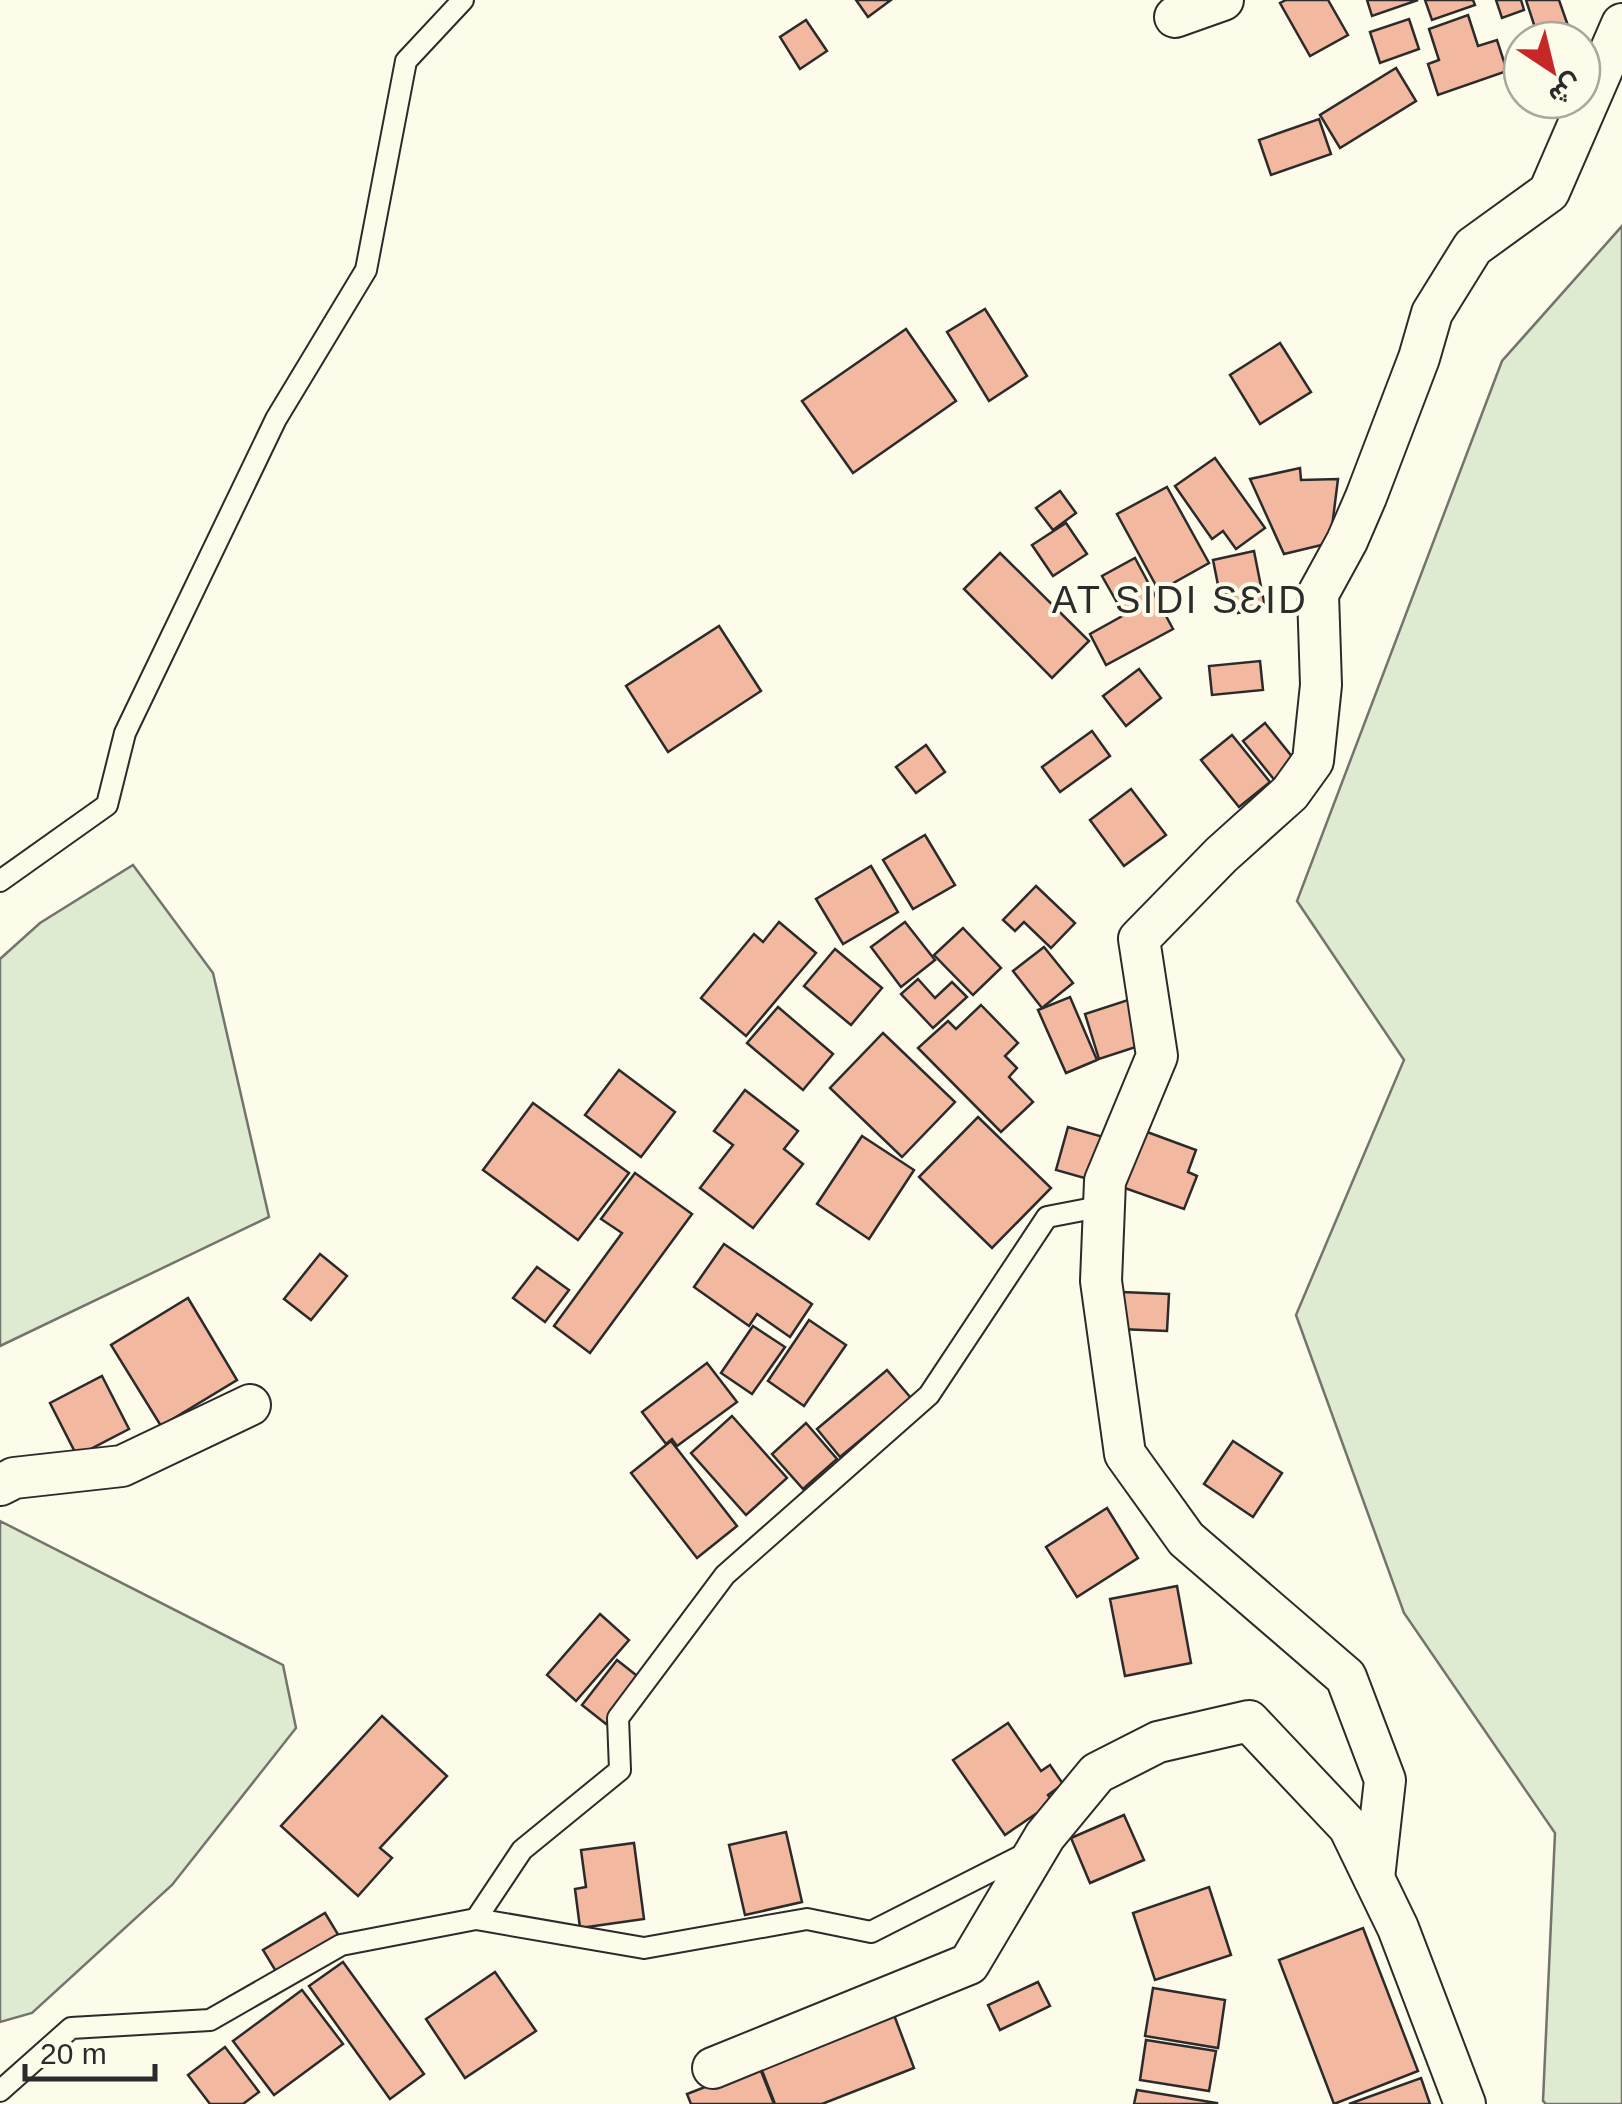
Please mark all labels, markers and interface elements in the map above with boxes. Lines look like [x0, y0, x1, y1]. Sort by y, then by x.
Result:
north arrow [1502, 20, 1602, 120]
text: ش [1543, 67, 1589, 112]
district label: AT SIDI SƐID [1052, 579, 1308, 621]
scale bar [25, 2019, 155, 2081]
text: 20 m [40, 2037, 107, 2070]

